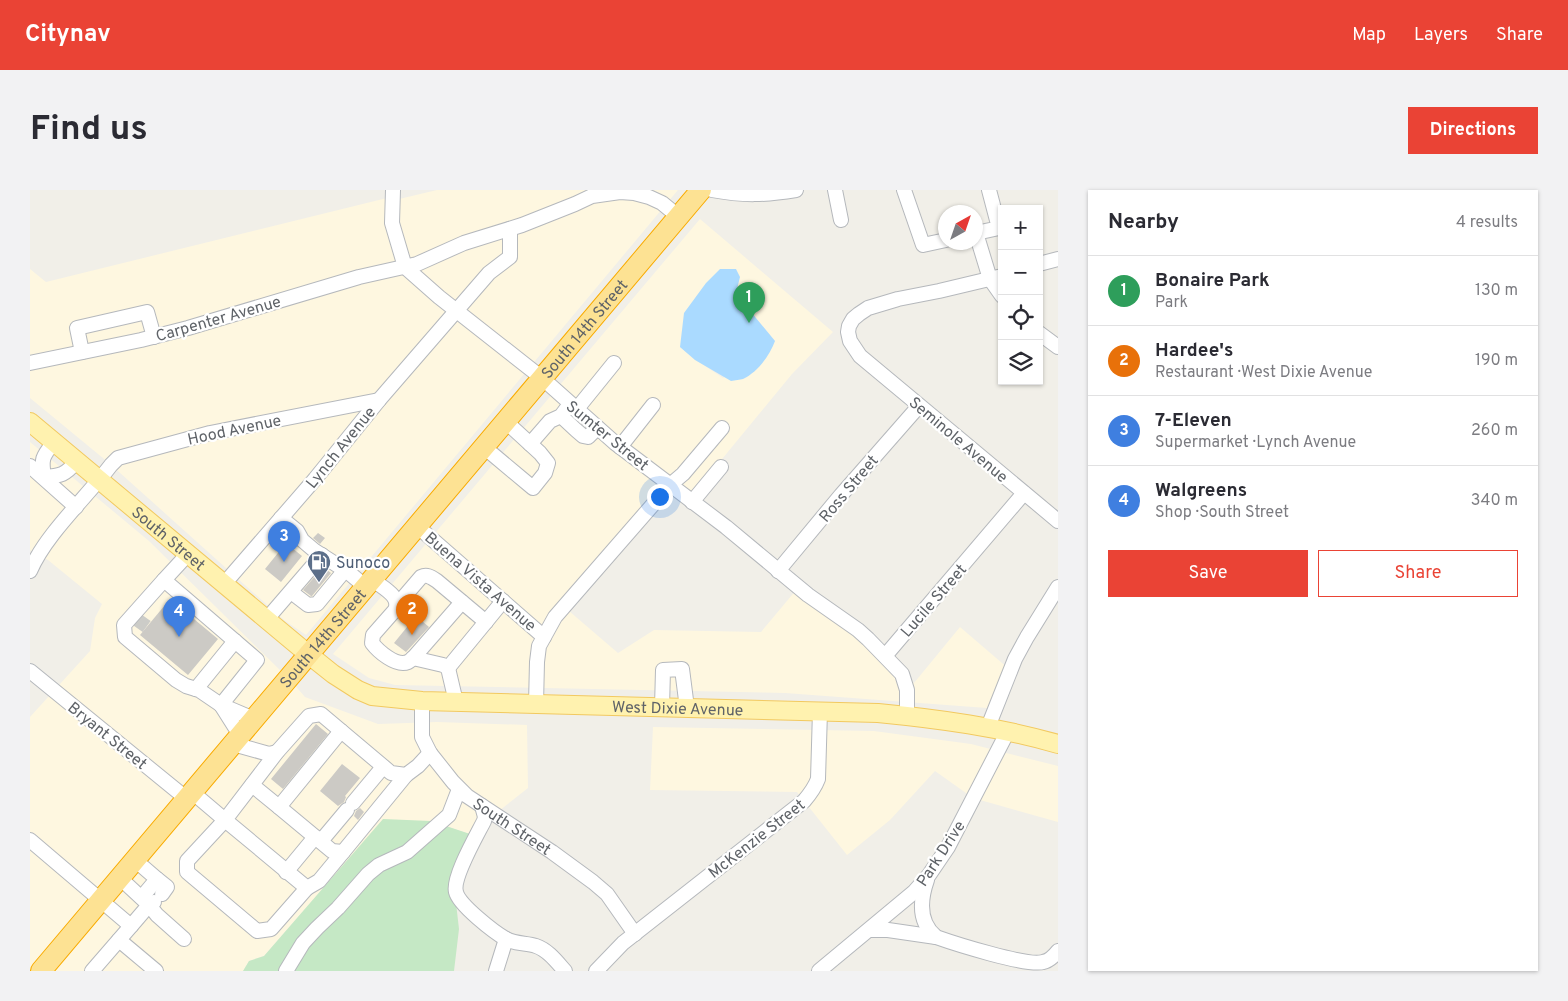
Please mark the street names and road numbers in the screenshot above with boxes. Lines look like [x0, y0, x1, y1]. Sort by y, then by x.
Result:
street label: South 14th Street [538, 276, 633, 384]
street label: Carpenter Avenue [154, 292, 284, 347]
street label: Seminole Avenue [904, 393, 1011, 488]
street label: Sumter Street [561, 397, 652, 476]
street label: Lynch Avenue [302, 403, 381, 493]
street label: Hood Avenue [186, 411, 283, 451]
street label: Ross Street [816, 452, 883, 527]
street label: South Street [127, 503, 209, 576]
street label: Buena Vista Avenue [420, 529, 540, 636]
street label: Lucile Street [897, 561, 972, 642]
street label: South 14th Street [276, 585, 372, 693]
street label: Bryant Street [63, 698, 150, 775]
street label: West Dixie Avenue [612, 698, 744, 721]
street label: South Street [468, 794, 554, 861]
street label: McKenzie Street [705, 796, 810, 884]
street label: Park Drive [913, 817, 970, 891]

